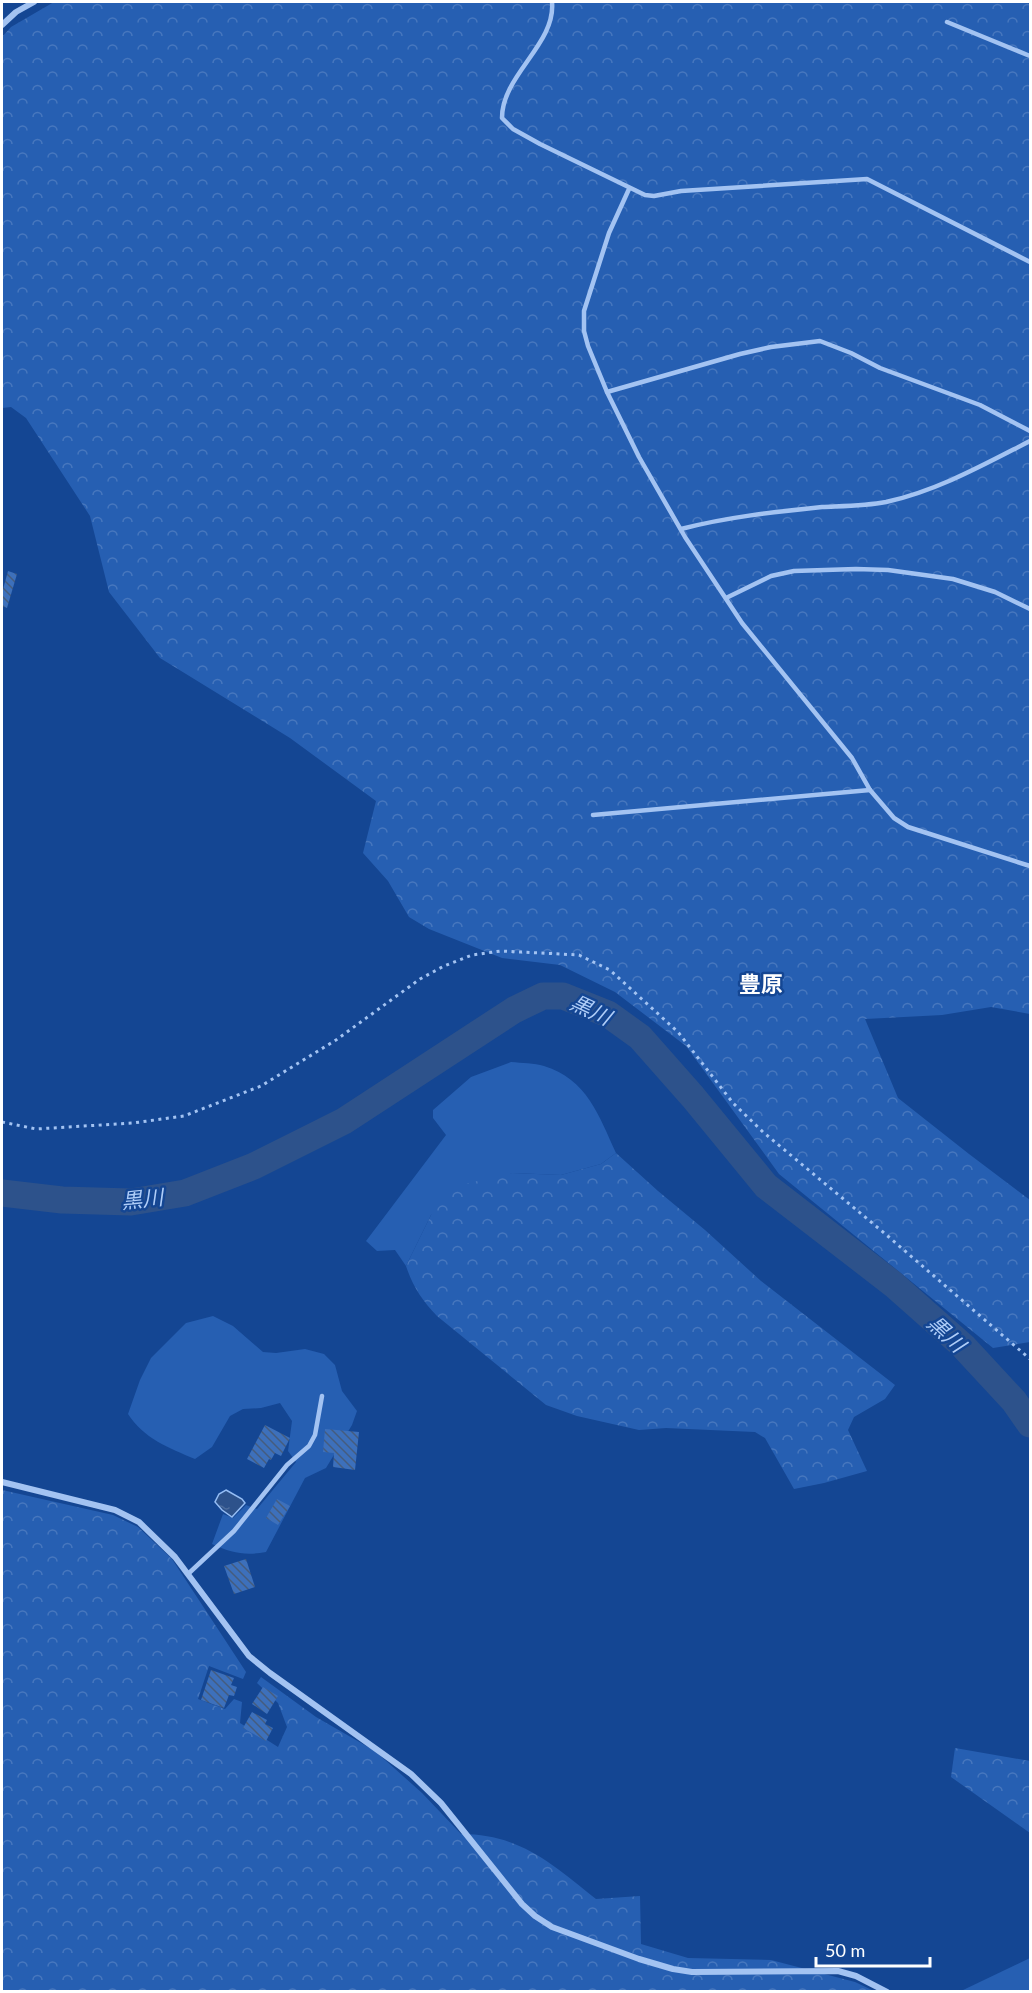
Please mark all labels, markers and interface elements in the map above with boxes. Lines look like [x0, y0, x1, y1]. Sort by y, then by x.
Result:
district label: 豊原 [739, 970, 783, 997]
water label: 黒川 [567, 989, 617, 1030]
water label: 黒川 [120, 1183, 166, 1213]
water label: 黒川 [923, 1310, 972, 1358]
scale bar [816, 1930, 930, 1968]
text: 50 m [825, 1939, 865, 1961]

